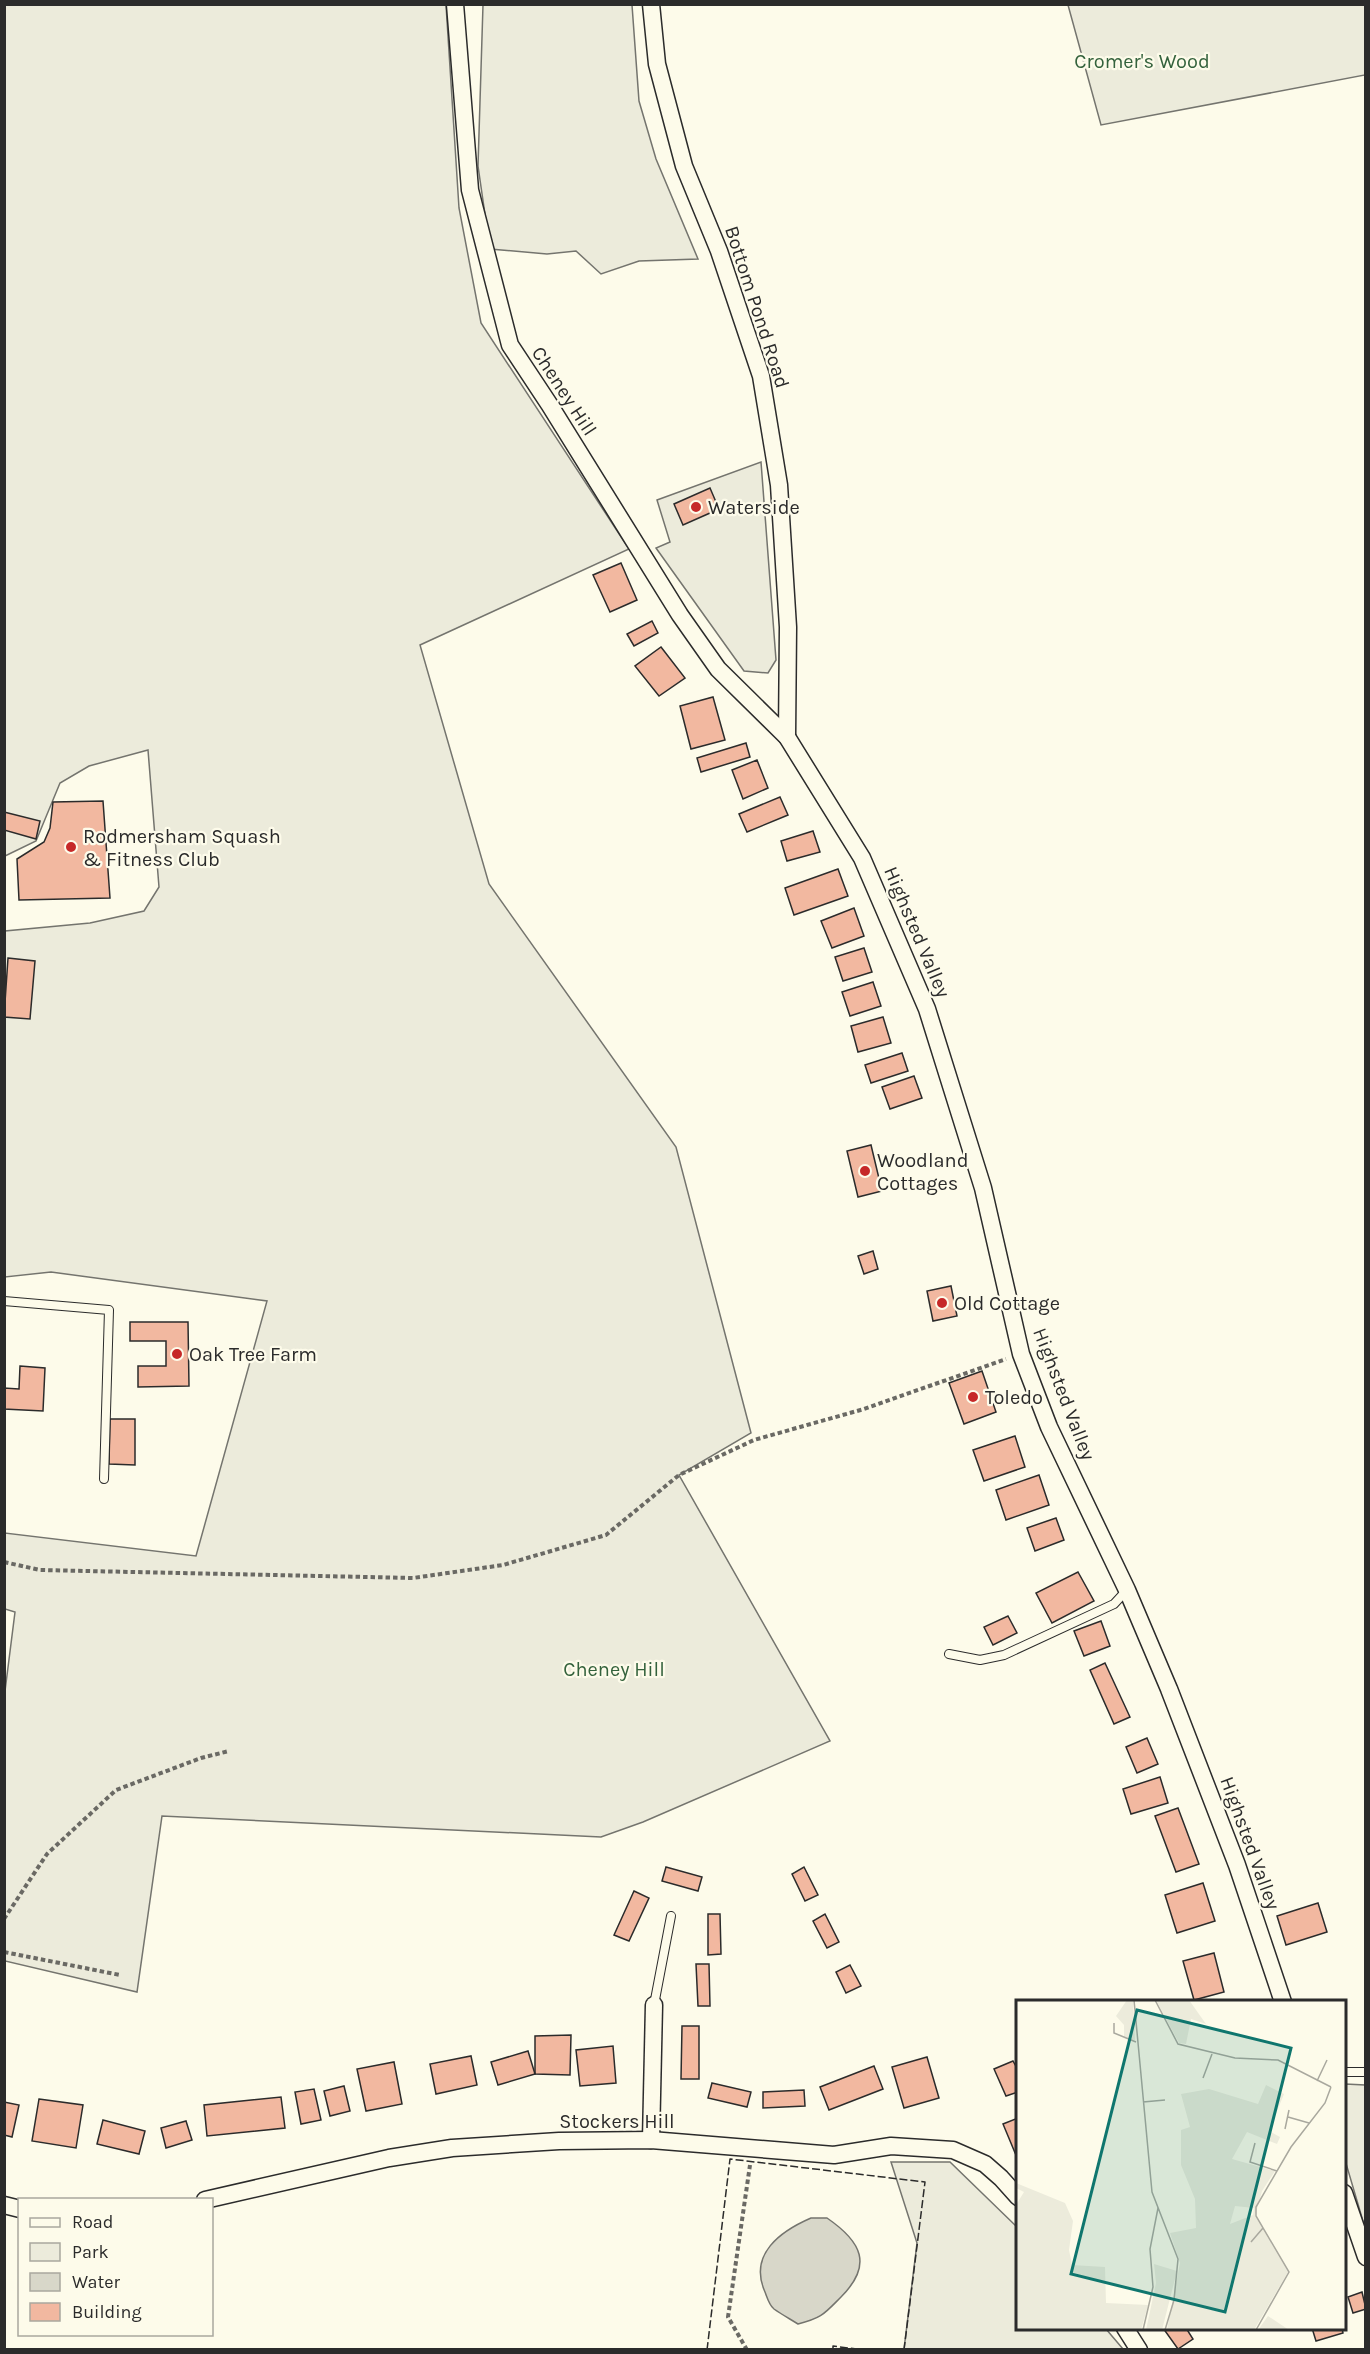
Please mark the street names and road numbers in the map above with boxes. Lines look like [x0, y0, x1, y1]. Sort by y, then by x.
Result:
street label: Bottom Pond Road [720, 223, 794, 391]
street label: Cheney Hill [527, 342, 601, 440]
street label: Highsted Valley [879, 863, 955, 1001]
street label: Highsted Valley [1028, 1325, 1100, 1463]
street label: Highsted Valley [1215, 1773, 1285, 1913]
street label: Stockers Hill [559, 2110, 675, 2133]

